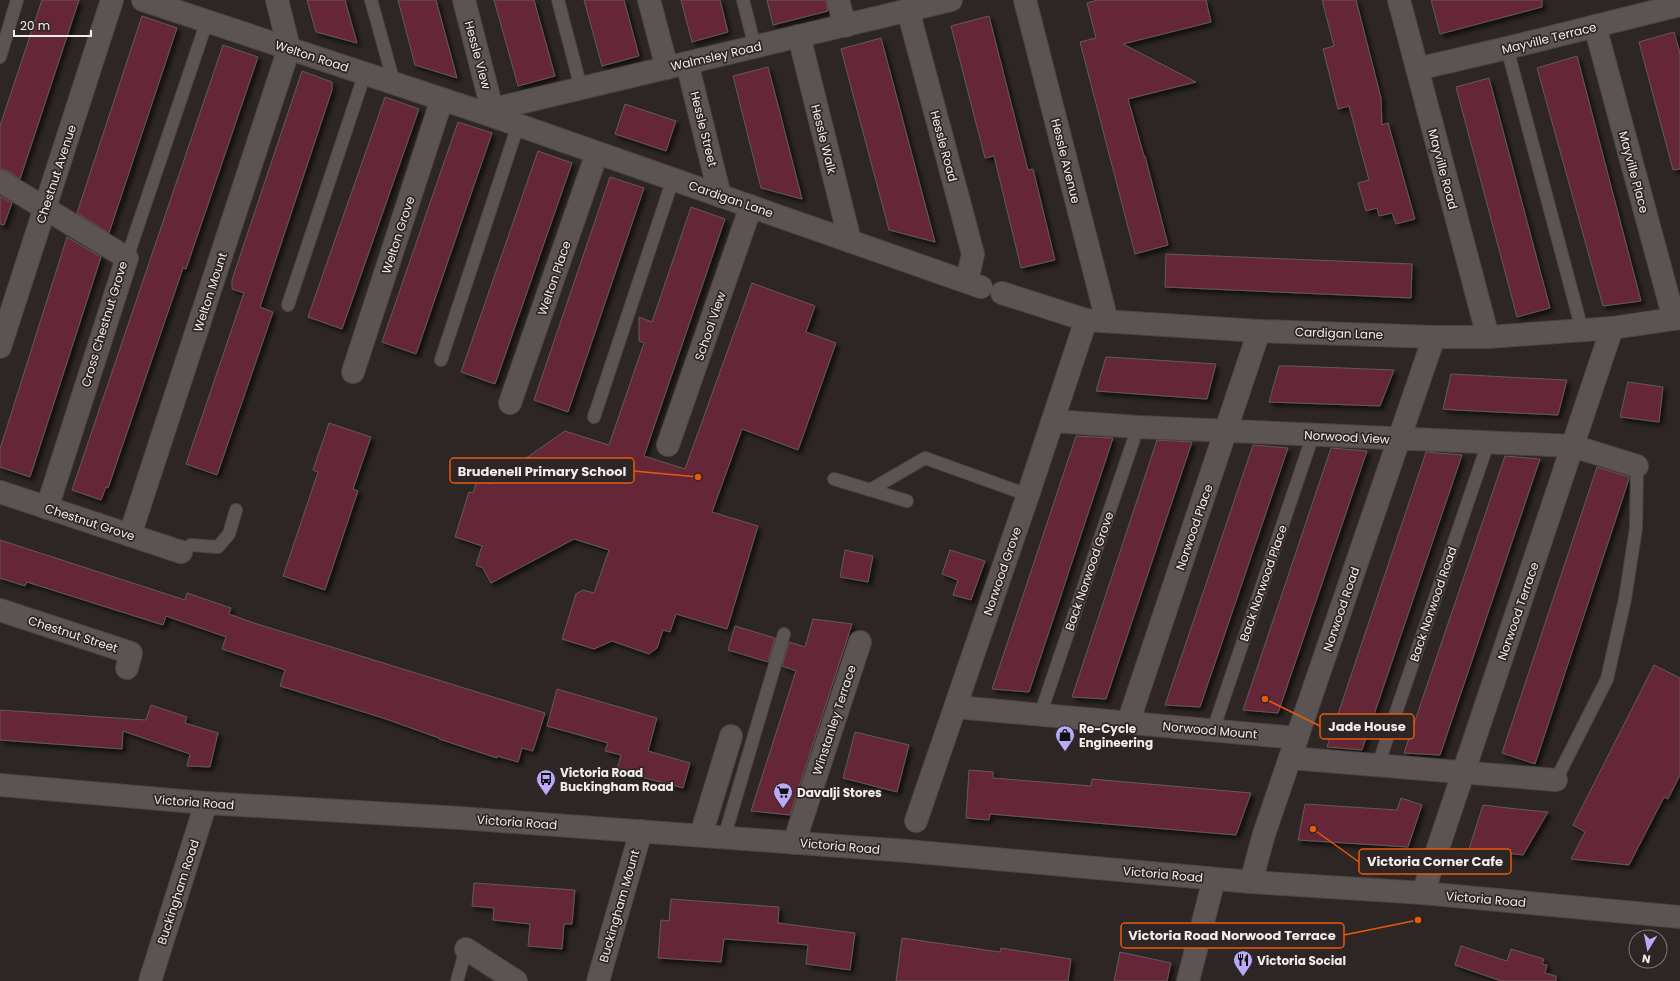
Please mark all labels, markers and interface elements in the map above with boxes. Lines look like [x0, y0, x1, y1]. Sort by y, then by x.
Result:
scale bar [14, 12, 91, 38]
text: 20 m [20, 17, 50, 34]
street label: Mayville Terrace [1500, 18, 1598, 58]
street label: Hessle View [461, 19, 495, 91]
street label: Welton Road [273, 36, 351, 76]
street label: Walmsley Road [669, 37, 763, 75]
street label: Hessle Street [686, 90, 722, 168]
street label: Hessle Walk [807, 103, 841, 176]
street label: Hessle Road [926, 109, 962, 183]
street label: Hessle Avenue [1047, 117, 1085, 205]
street label: Chestnut Avenue [32, 122, 80, 226]
street label: Mayville Road [1424, 127, 1462, 211]
street label: Mayville Place [1615, 129, 1653, 215]
street label: Cardigan Lane [686, 177, 776, 221]
street label: Welton Grove [377, 194, 419, 276]
street label: Welton Place [533, 238, 575, 318]
street label: Welton Mount [189, 250, 231, 334]
street label: Cross Chestnut Grove [77, 259, 131, 389]
street label: School View [690, 289, 730, 363]
street label: Cardigan Lane [1295, 323, 1383, 343]
street label: Norwood View [1304, 426, 1390, 448]
callout: Brudenell Primary School [450, 458, 634, 483]
text: Brudenell Primary School [458, 462, 626, 481]
street label: Norwood Place [1171, 482, 1217, 572]
street label: Chestnut Grove [43, 499, 137, 545]
street label: Back Norwood Grove [1061, 509, 1117, 633]
street label: Back Norwood Place [1235, 523, 1291, 643]
street label: Norwood Grove [979, 524, 1025, 618]
street label: Back Norwood Road [1405, 544, 1461, 664]
street label: Norwood Terrace [1493, 560, 1543, 662]
street label: Norwood Road [1319, 564, 1363, 654]
street label: Chestnut Street [26, 612, 120, 656]
street label: Winstanley Terrace [808, 663, 860, 777]
callout: Jade House [1320, 714, 1414, 739]
street label: Norwood Mount [1162, 717, 1258, 743]
text: Jade House [1328, 717, 1406, 736]
place label: Re-Cycle Engineering [1079, 720, 1153, 751]
shop icon: Re-Cycle Engineering [1054, 724, 1076, 752]
place label: Victoria Road Buckingham Road [560, 764, 674, 795]
bus stop icon: Victoria Road Buckingham Road [535, 768, 557, 796]
supermarket icon: Davalji Stores [772, 781, 794, 809]
place label: Davalji Stores [797, 784, 882, 801]
street label: Victoria Road [153, 791, 235, 813]
street label: Victoria Road [476, 811, 558, 833]
street label: Victoria Road [799, 834, 881, 858]
street label: Buckingham Road [153, 837, 203, 947]
street label: Buckingham Mount [595, 848, 643, 964]
callout: Victoria Corner Cafe [1359, 849, 1511, 874]
text: Victoria Corner Cafe [1367, 852, 1503, 871]
street label: Victoria Road [1122, 862, 1204, 886]
street label: Victoria Road [1445, 887, 1527, 911]
callout: Victoria Road Norwood Terrace [1121, 923, 1344, 948]
text: Victoria Road Norwood Terrace [1128, 926, 1336, 945]
north arrow [1628, 929, 1668, 969]
restaurant icon: Victoria Social [1232, 949, 1254, 977]
text: N [1641, 950, 1652, 967]
place label: Victoria Social [1257, 952, 1346, 969]

